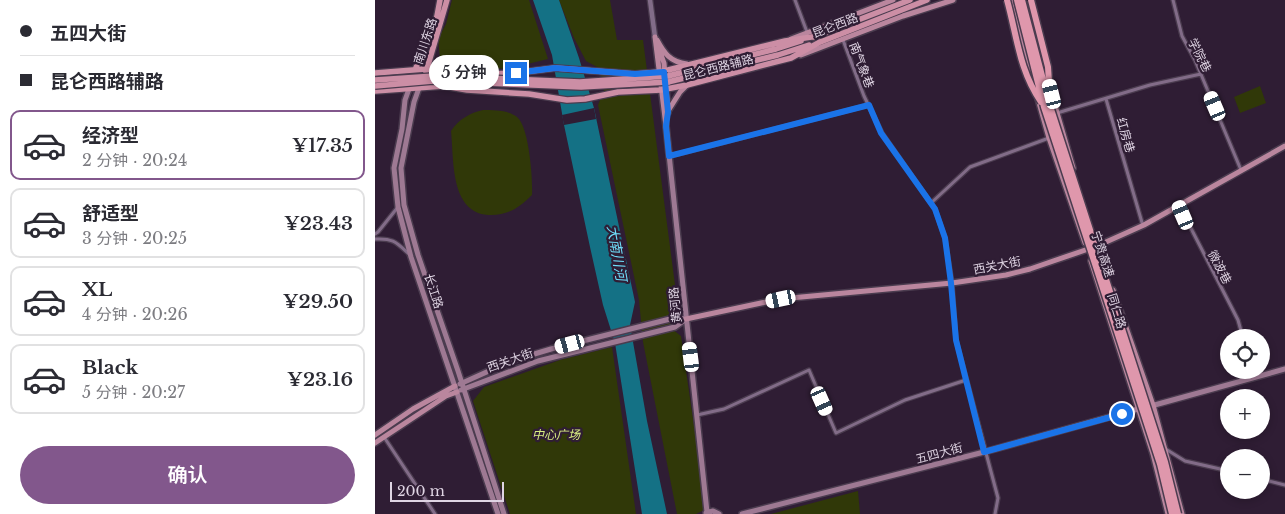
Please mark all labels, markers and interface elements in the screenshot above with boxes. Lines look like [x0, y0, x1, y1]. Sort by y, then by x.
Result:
street label: 昆仑西路 [810, 9, 860, 41]
street label: 南川东路 [410, 16, 440, 66]
text: 五四大街 [50, 22, 126, 45]
street label: 学院巷 [1185, 36, 1215, 74]
street label: 南气象巷 [846, 40, 878, 90]
street label: 昆仑西路辅路 [681, 51, 755, 83]
callout: 5 分钟 [429, 56, 499, 90]
text: 5 分钟 [441, 62, 487, 82]
route end [505, 62, 527, 84]
text: 昆仑西路辅路 [50, 70, 164, 93]
car [1041, 78, 1062, 110]
car [1202, 89, 1227, 123]
street label: 红房巷 [1114, 116, 1138, 154]
icon: car [22, 123, 67, 168]
text: 经济型 [82, 124, 139, 147]
text: ¥17.35 [292, 134, 353, 157]
text: 2 分钟 · 20:24 [82, 150, 187, 170]
car [1170, 198, 1195, 232]
icon: car [22, 201, 67, 246]
text: 舒适型 [82, 202, 139, 225]
text: ¥23.43 [284, 212, 353, 235]
water label: 大南川河 [603, 224, 631, 285]
text: 3 分钟 · 20:25 [82, 228, 187, 248]
street label: 宁贵高速 [1088, 229, 1118, 279]
street label: 微波巷 [1205, 248, 1235, 286]
street label: 西关大街 [972, 253, 1022, 277]
street label: 长江路 [421, 272, 447, 310]
text: XL [82, 278, 112, 301]
icon: car [22, 279, 67, 324]
street label: 黄河路 [666, 286, 684, 324]
car [764, 289, 797, 309]
text: ¥29.50 [283, 290, 353, 313]
street label: 同仁路 [1105, 292, 1129, 330]
text: 4 分钟 · 20:26 [82, 304, 188, 324]
map controls [1220, 329, 1270, 499]
button: locate [1220, 329, 1270, 379]
car [553, 333, 586, 355]
car [681, 341, 700, 373]
street label: 西关大街 [485, 345, 535, 375]
text: Black [82, 356, 138, 379]
icon: car [22, 357, 67, 402]
text: ¥23.16 [287, 368, 353, 391]
text: 5 分钟 · 20:27 [82, 382, 185, 402]
car [809, 384, 834, 418]
button: + [1220, 389, 1270, 439]
route start [1111, 403, 1133, 425]
park label: 中心广场 [532, 427, 581, 442]
street label: 五四大街 [914, 440, 964, 466]
button: 确认 [20, 446, 355, 504]
button: − [1220, 449, 1270, 499]
scale bar [390, 479, 504, 502]
text: 200 m [397, 482, 445, 500]

